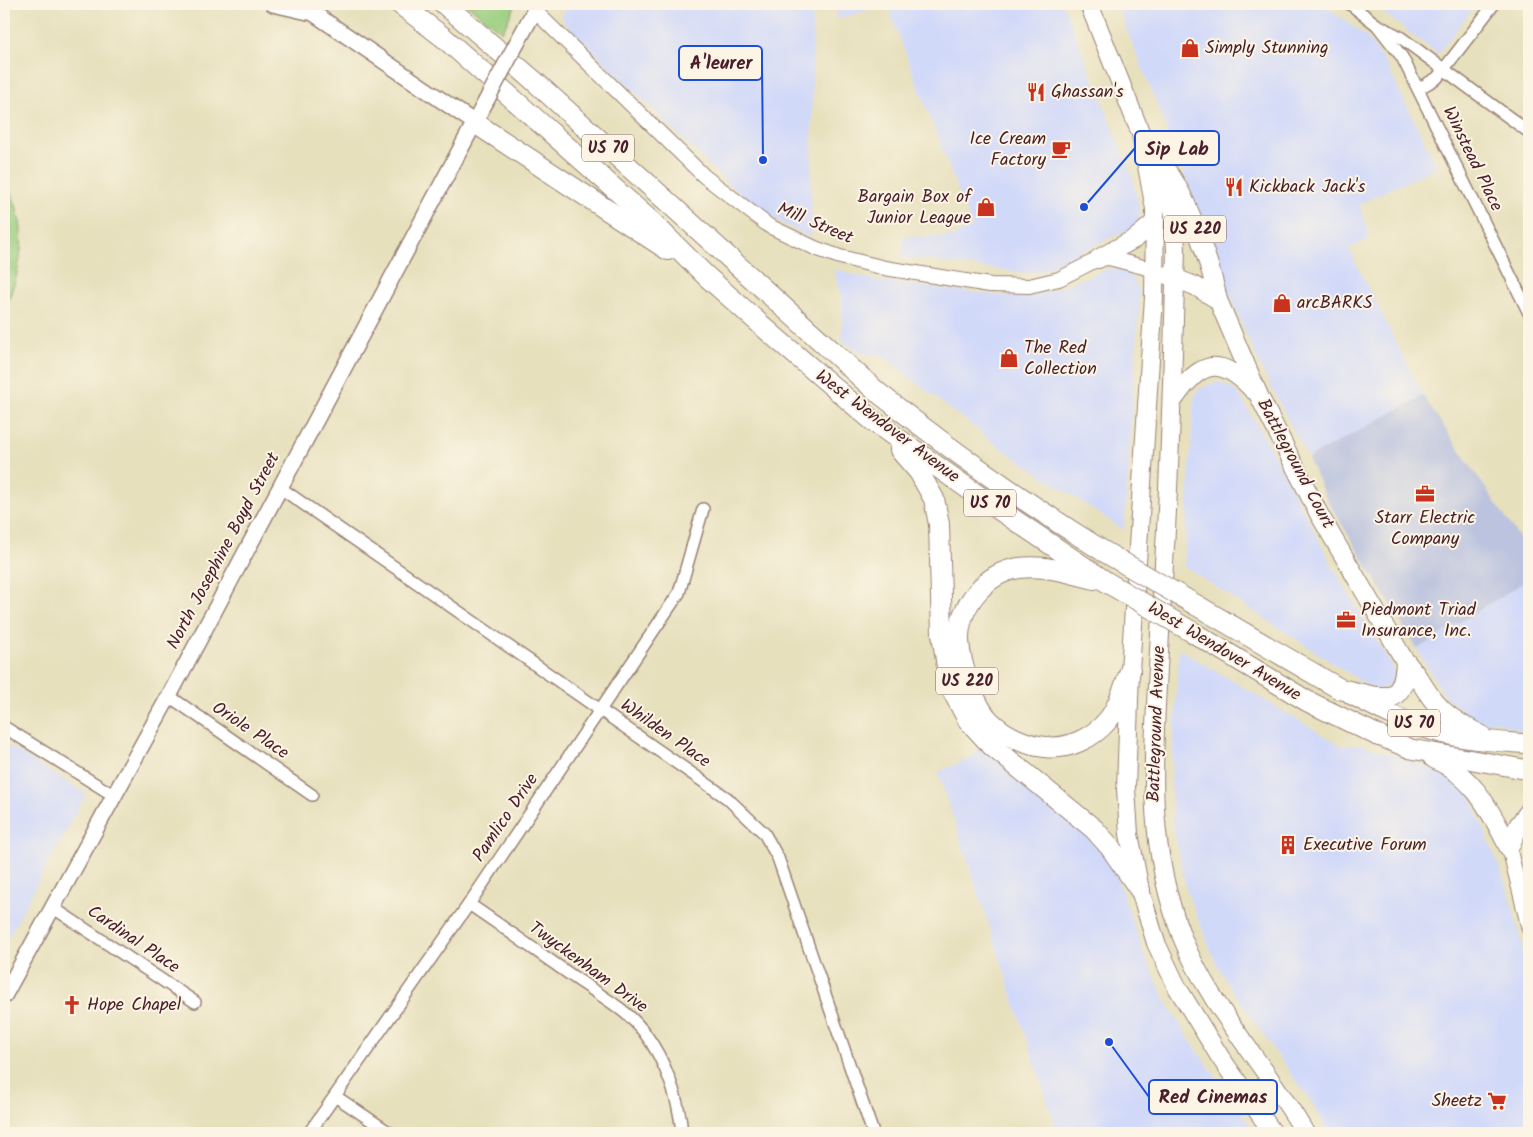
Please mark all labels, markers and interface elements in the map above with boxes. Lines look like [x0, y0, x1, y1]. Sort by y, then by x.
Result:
place label: Simply Stunning [1205, 34, 1329, 63]
shop icon: Simply Stunning [1179, 37, 1201, 59]
callout: A'leurer [679, 46, 762, 80]
text: A'leurer [690, 49, 753, 79]
place label: Ghassan's [1051, 78, 1124, 107]
restaurant icon: Ghassan's [1025, 81, 1047, 103]
street label: Winstead Place [1434, 101, 1510, 217]
place label: Ice Cream Factory [969, 125, 1047, 175]
callout: Sip Lab [1135, 131, 1219, 165]
road number: US 70 [582, 134, 634, 162]
text: Sip Lab [1145, 135, 1209, 165]
cafe icon: Ice Cream Factory [1050, 138, 1072, 160]
place label: Kickback Jack's [1249, 173, 1366, 202]
restaurant icon: Kickback Jack's [1223, 176, 1245, 198]
place label: Bargain Box of Junior League [858, 183, 973, 233]
street label: Mill Street [772, 195, 859, 253]
shop icon: Bargain Box of Junior League [975, 196, 997, 218]
road number: US 220 [1164, 215, 1226, 242]
place label: arcBARKS [1297, 289, 1373, 318]
shop icon: arcBARKS [1271, 292, 1293, 314]
place label: The Red Collection [1024, 334, 1097, 384]
shop icon: The Red Collection [998, 347, 1020, 369]
street label: West Wendover Avenue [808, 363, 966, 491]
street label: Battleground Court [1248, 394, 1342, 535]
street label: North Josephine Boyd Street [160, 446, 289, 655]
office icon: Starr Electric Company [1414, 483, 1436, 505]
road number: US 70 [964, 489, 1016, 516]
place label: Starr Electric Company [1375, 504, 1475, 554]
street label: West Wendover Avenue [1142, 595, 1306, 709]
place label: Piedmont Triad Insurance, Inc. [1361, 596, 1477, 646]
office icon: Piedmont Triad Insurance, Inc. [1335, 609, 1357, 631]
street label: Battleground Avenue [1140, 645, 1174, 803]
road number: US 220 [936, 668, 998, 694]
street label: Whilden Place [614, 692, 716, 776]
street label: Oriole Place [205, 694, 295, 768]
road number: US 70 [1388, 710, 1440, 736]
street label: Pamlico Drive [465, 768, 547, 868]
place label: Executive Forum [1303, 831, 1427, 860]
building icon: Executive Forum [1277, 834, 1299, 856]
street label: Cardinal Place [81, 898, 185, 982]
street label: Twyckenham Drive [522, 915, 654, 1021]
place label: Hope Chapel [87, 991, 182, 1020]
church icon: Hope Chapel [61, 994, 83, 1016]
callout: Red Cinemas [1149, 1080, 1277, 1114]
text: Red Cinemas [1159, 1083, 1268, 1113]
place label: Sheetz [1432, 1087, 1482, 1116]
supermarket icon: Sheetz [1486, 1090, 1508, 1112]

